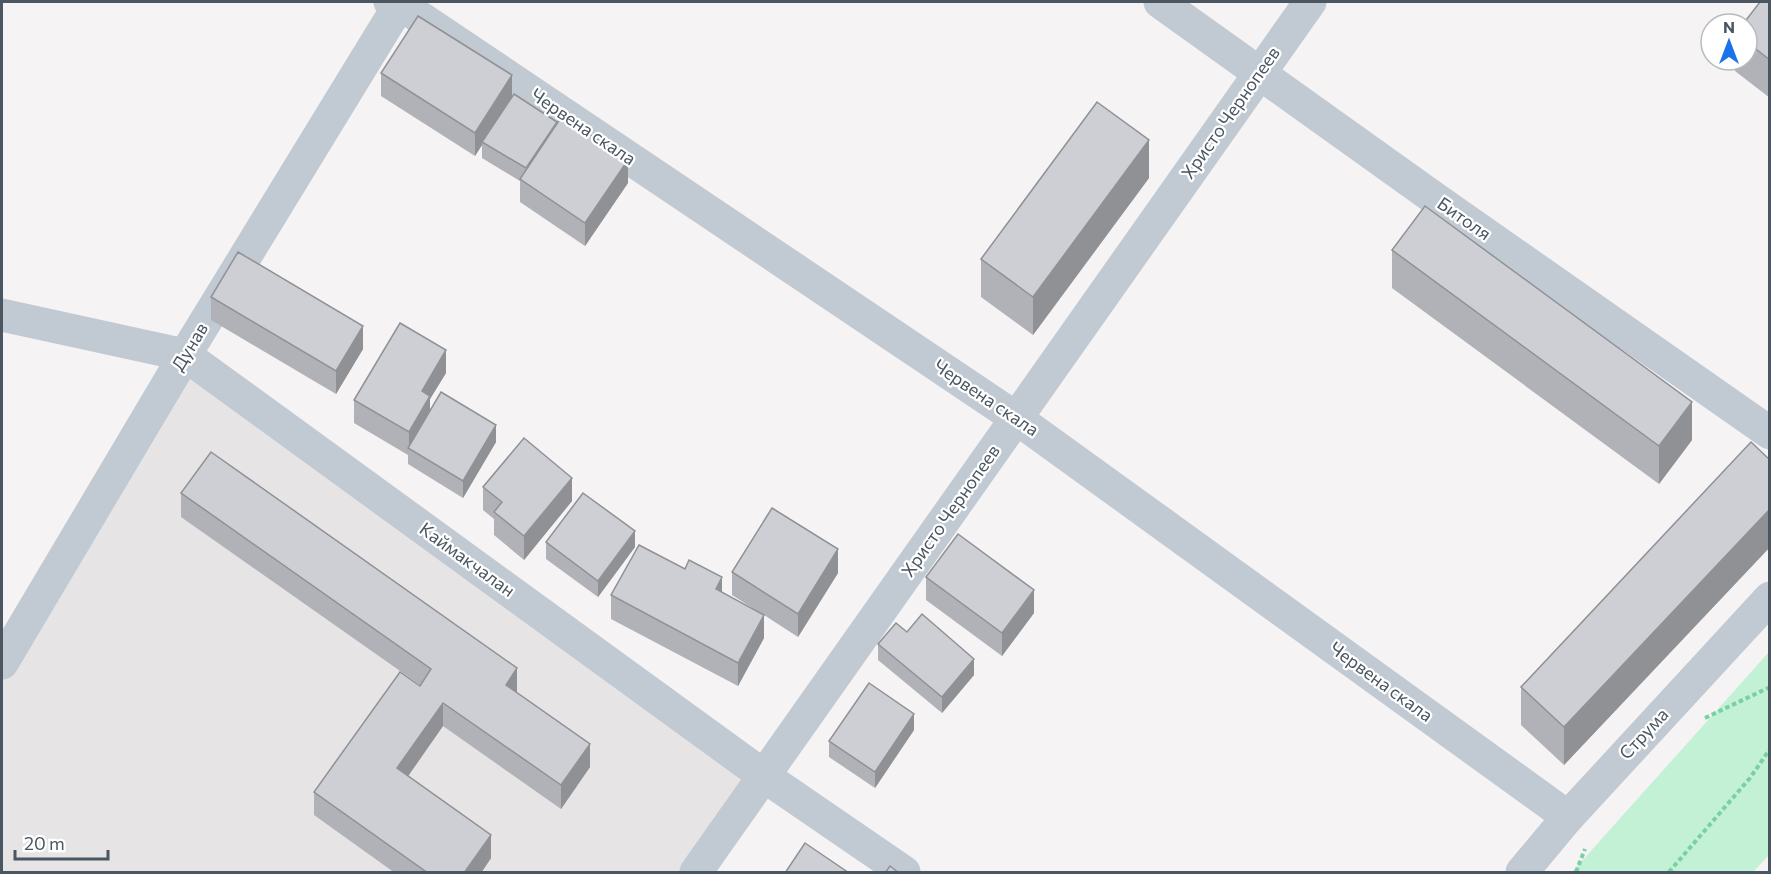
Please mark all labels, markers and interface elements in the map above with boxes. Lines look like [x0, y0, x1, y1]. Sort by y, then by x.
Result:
north arrow [1699, 12, 1759, 72]
text: N [1723, 17, 1735, 36]
street label: Христо Чернопеев [1176, 42, 1284, 183]
street label: Червена скала [527, 83, 640, 169]
street label: Битоля [1434, 192, 1496, 245]
street label: Дунав [166, 318, 212, 375]
street label: Червена скала [930, 354, 1043, 440]
street label: Христо Чернопеев [896, 440, 1004, 581]
street label: Каймакчалан [416, 517, 520, 601]
street label: Червена скала [1326, 636, 1437, 726]
street label: Струма [1614, 703, 1673, 764]
scale bar [15, 823, 108, 861]
text: 20 m [24, 832, 65, 854]

